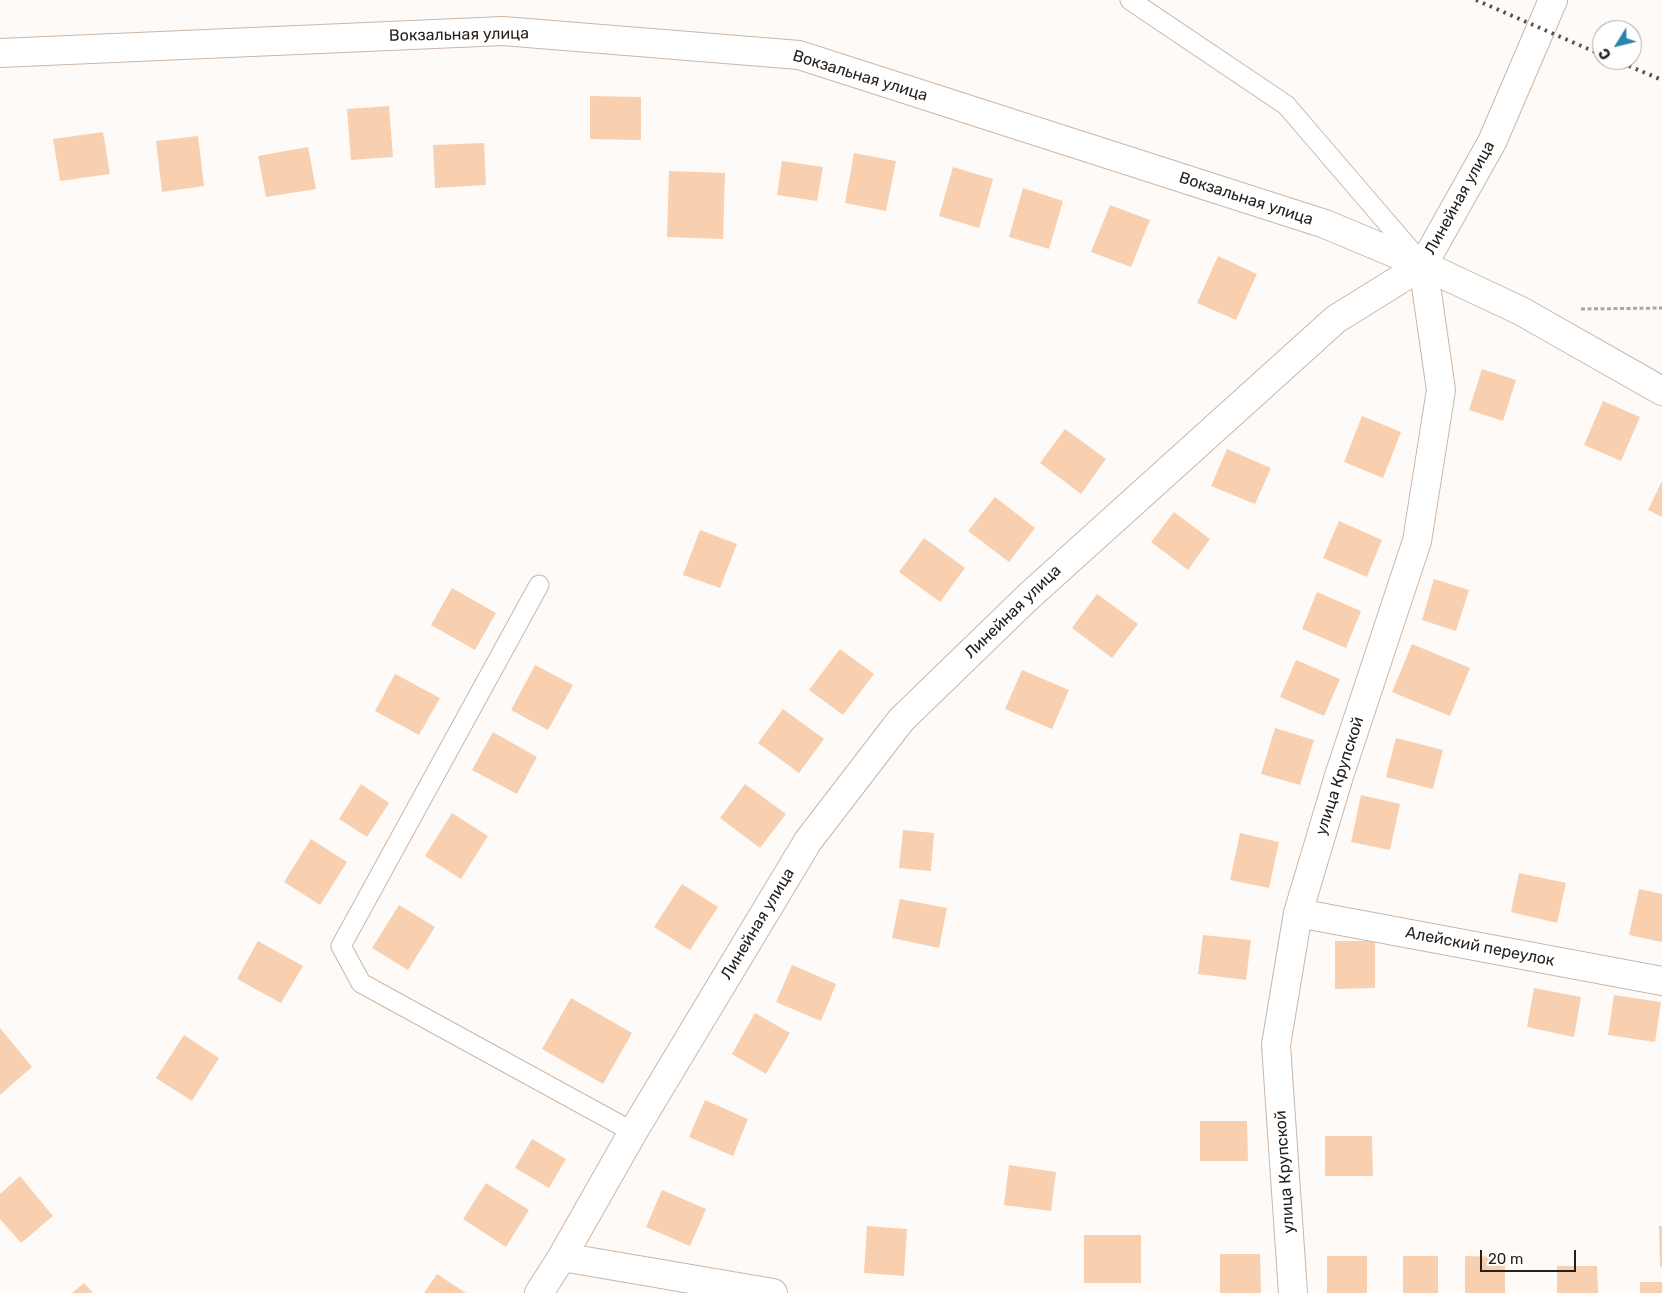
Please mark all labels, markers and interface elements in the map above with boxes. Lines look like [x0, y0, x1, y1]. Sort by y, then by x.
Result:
north arrow [1592, 20, 1642, 70]
street label: Вокзальная улица [389, 24, 529, 46]
text: С [1596, 45, 1615, 63]
street label: Вокзальная улица [790, 46, 930, 106]
street label: Линейная улица [1421, 138, 1499, 258]
street label: Вокзальная улица [1176, 168, 1316, 230]
street label: Линейная улица [961, 561, 1065, 663]
street label: улица Крупской [1312, 714, 1368, 838]
street label: Линейная улица [717, 865, 799, 983]
street label: Алейский переулок [1404, 923, 1556, 971]
street label: улица Крупской [1271, 1110, 1299, 1234]
scale bar [1482, 1240, 1578, 1272]
text: 20 m [1488, 1250, 1523, 1268]

